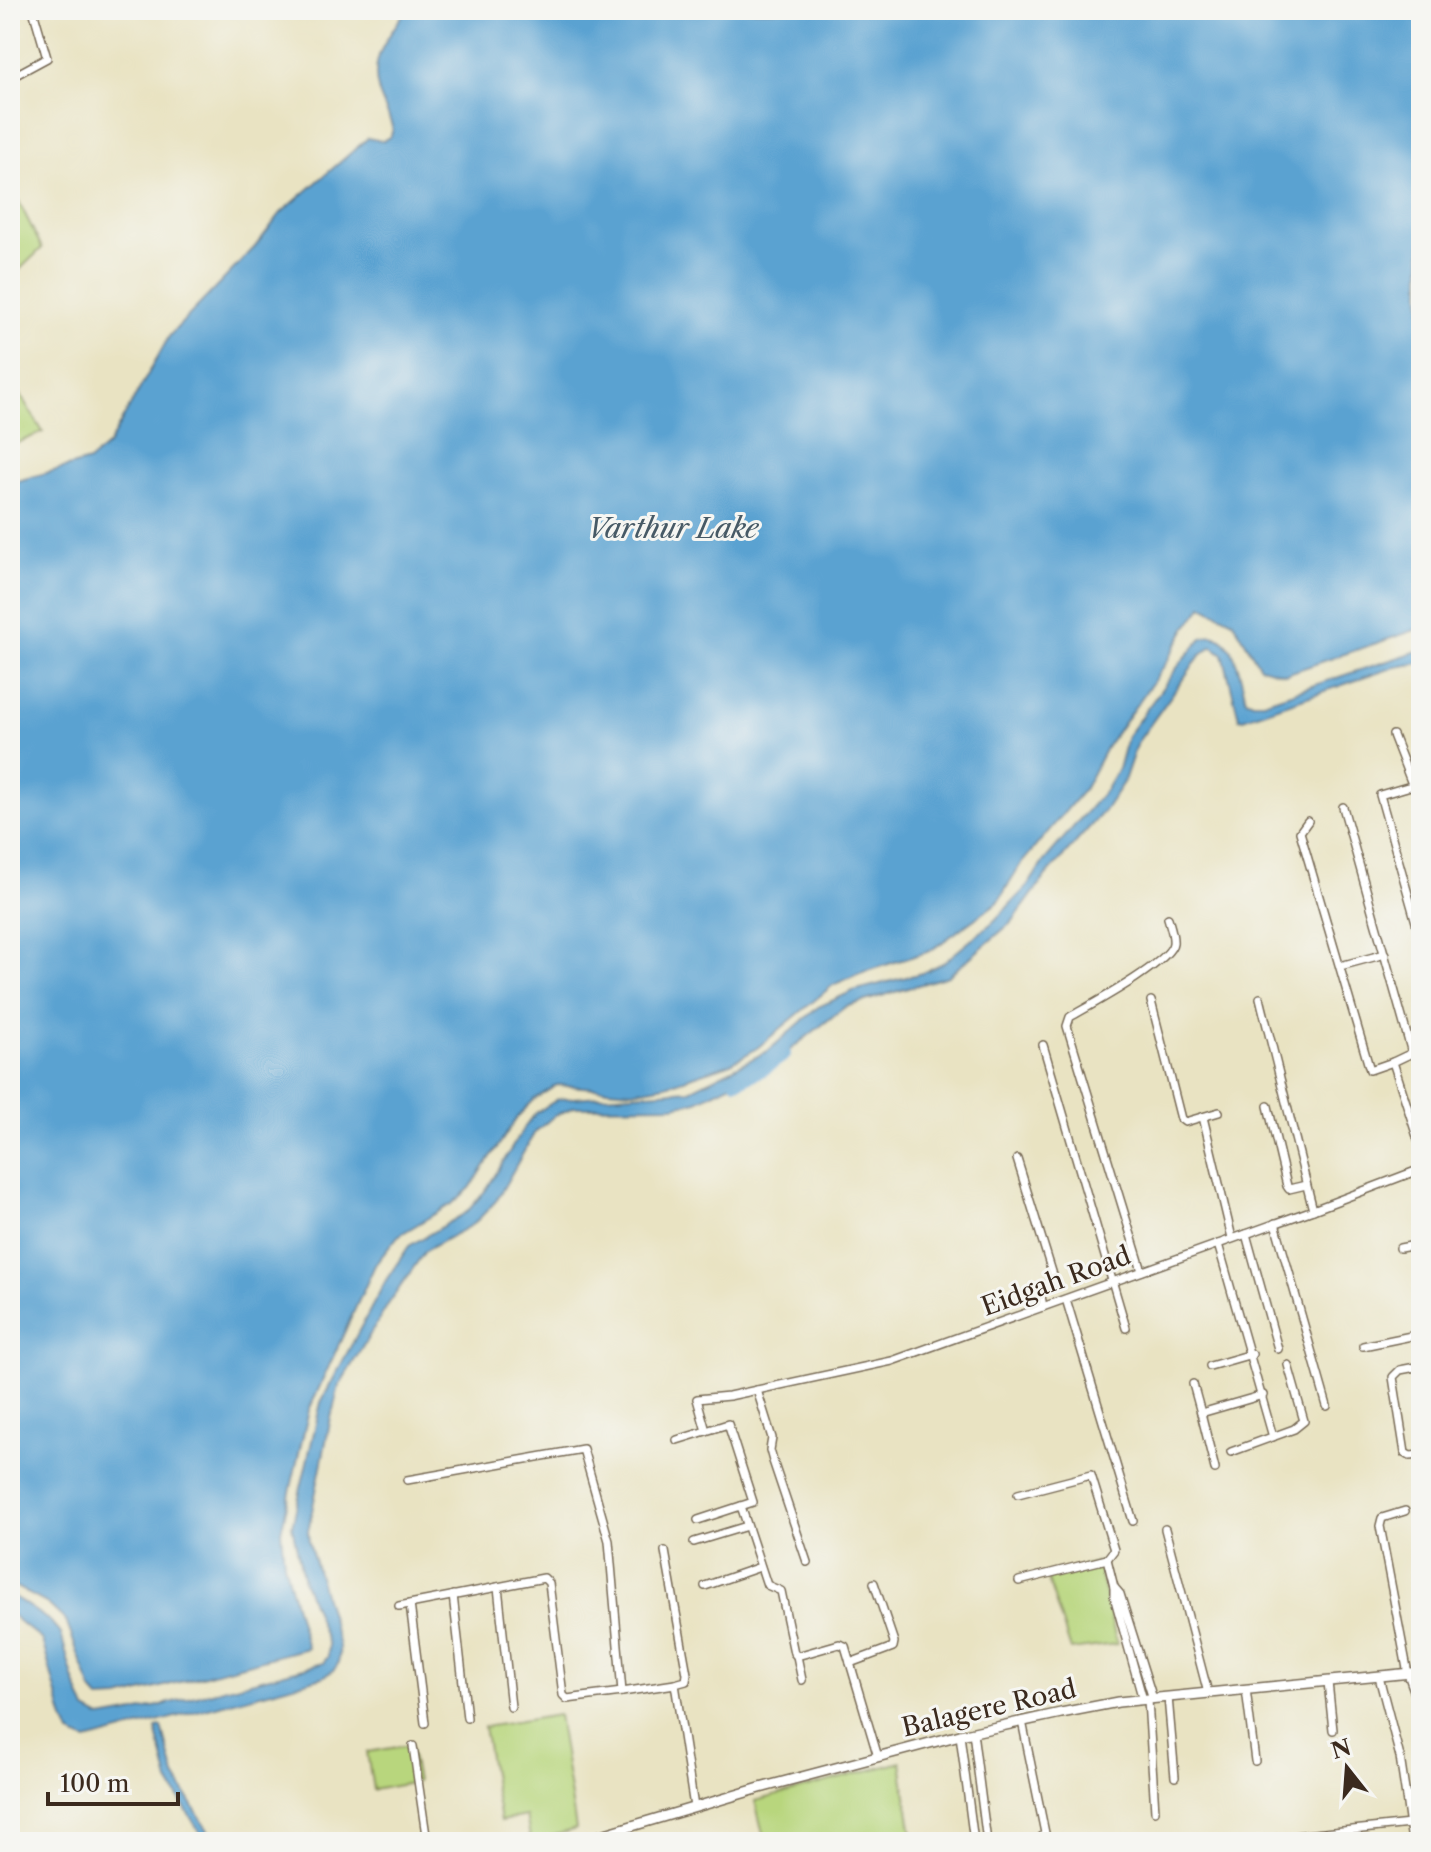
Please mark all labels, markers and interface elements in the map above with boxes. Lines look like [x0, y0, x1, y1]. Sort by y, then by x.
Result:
water label: Varthur Lake [587, 511, 760, 545]
street label: Eidgah Road [977, 1239, 1135, 1323]
street label: Balagere Road [899, 1672, 1079, 1744]
north arrow [1307, 1728, 1387, 1808]
text: N [1328, 1734, 1354, 1765]
scale bar [48, 1756, 178, 1806]
text: 100 m [60, 1769, 129, 1798]

